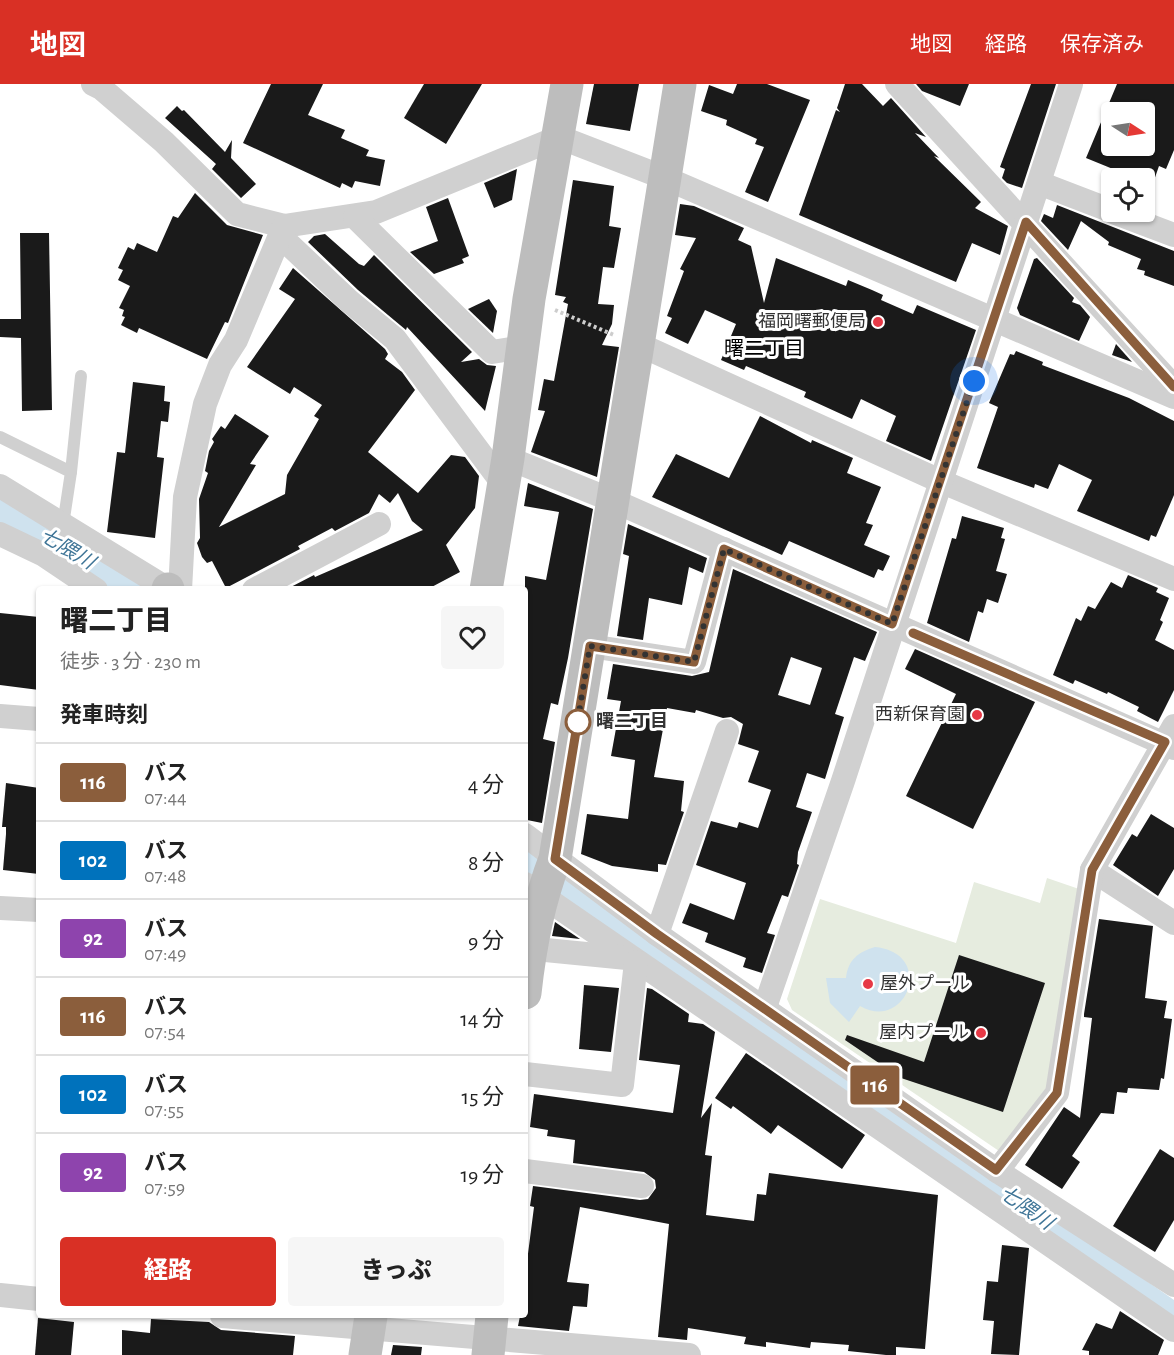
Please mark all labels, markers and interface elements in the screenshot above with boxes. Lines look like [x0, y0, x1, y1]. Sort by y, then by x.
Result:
text: 地図 [30, 32, 86, 60]
text: 地図 [910, 34, 952, 55]
text: 経路 [985, 34, 1027, 55]
text: 保存済み [1060, 34, 1144, 55]
north arrow [1101, 102, 1155, 156]
map controls [1101, 102, 1155, 222]
button: locate [1101, 168, 1155, 222]
place label: 福岡曙郵便局 [758, 312, 866, 331]
marker: 福岡曙郵便局 [871, 315, 885, 329]
district label: 曙二丁目 [724, 338, 804, 359]
your location [959, 366, 989, 396]
water label: 七隈川 [36, 524, 100, 574]
button: heart [441, 606, 504, 669]
text: 曙二丁目 [60, 608, 172, 636]
text: 徒歩 · 3 分 · 230 m [60, 652, 201, 672]
text: 発車時刻 [60, 704, 148, 726]
place label: 西新保育園 [875, 705, 965, 724]
marker: 西新保育園 [970, 708, 984, 722]
marker: 曙二丁目 [565, 709, 591, 735]
place label: 曙二丁目 [596, 712, 668, 731]
text: バス [144, 762, 188, 784]
text: 116 [80, 772, 106, 793]
text: 4 分 [468, 774, 504, 796]
text: 07:44 [144, 788, 187, 808]
text: バス [144, 840, 188, 862]
text: 102 [79, 850, 107, 871]
text: 8 分 [468, 852, 504, 874]
text: 07:48 [144, 866, 187, 886]
text: バス [144, 918, 188, 940]
text: 92 [83, 928, 103, 949]
text: 9 分 [468, 930, 504, 952]
text: 07:49 [144, 944, 187, 964]
place label: 屋外プール [880, 973, 970, 993]
marker: 屋外プール [861, 977, 875, 991]
text: バス [144, 996, 188, 1018]
text: 116 [80, 1006, 106, 1027]
text: 14 分 [460, 1008, 504, 1030]
text: 07:54 [144, 1022, 185, 1042]
place label: 屋内プール [879, 1023, 969, 1042]
marker: 屋内プール [974, 1026, 988, 1040]
line badge: 116 [840, 1066, 910, 1104]
text: バス [144, 1074, 188, 1096]
text: 116 [862, 1075, 888, 1096]
text: 102 [79, 1084, 107, 1105]
text: 15 分 [462, 1086, 504, 1108]
text: 07:55 [144, 1100, 184, 1120]
text: バス [144, 1152, 188, 1174]
text: 92 [83, 1162, 103, 1183]
text: 19 分 [460, 1164, 504, 1186]
text: 07:59 [144, 1178, 185, 1198]
water label: 七隈川 [996, 1182, 1059, 1235]
button: 経路 [60, 1237, 276, 1306]
button: きっぷ [288, 1237, 504, 1306]

